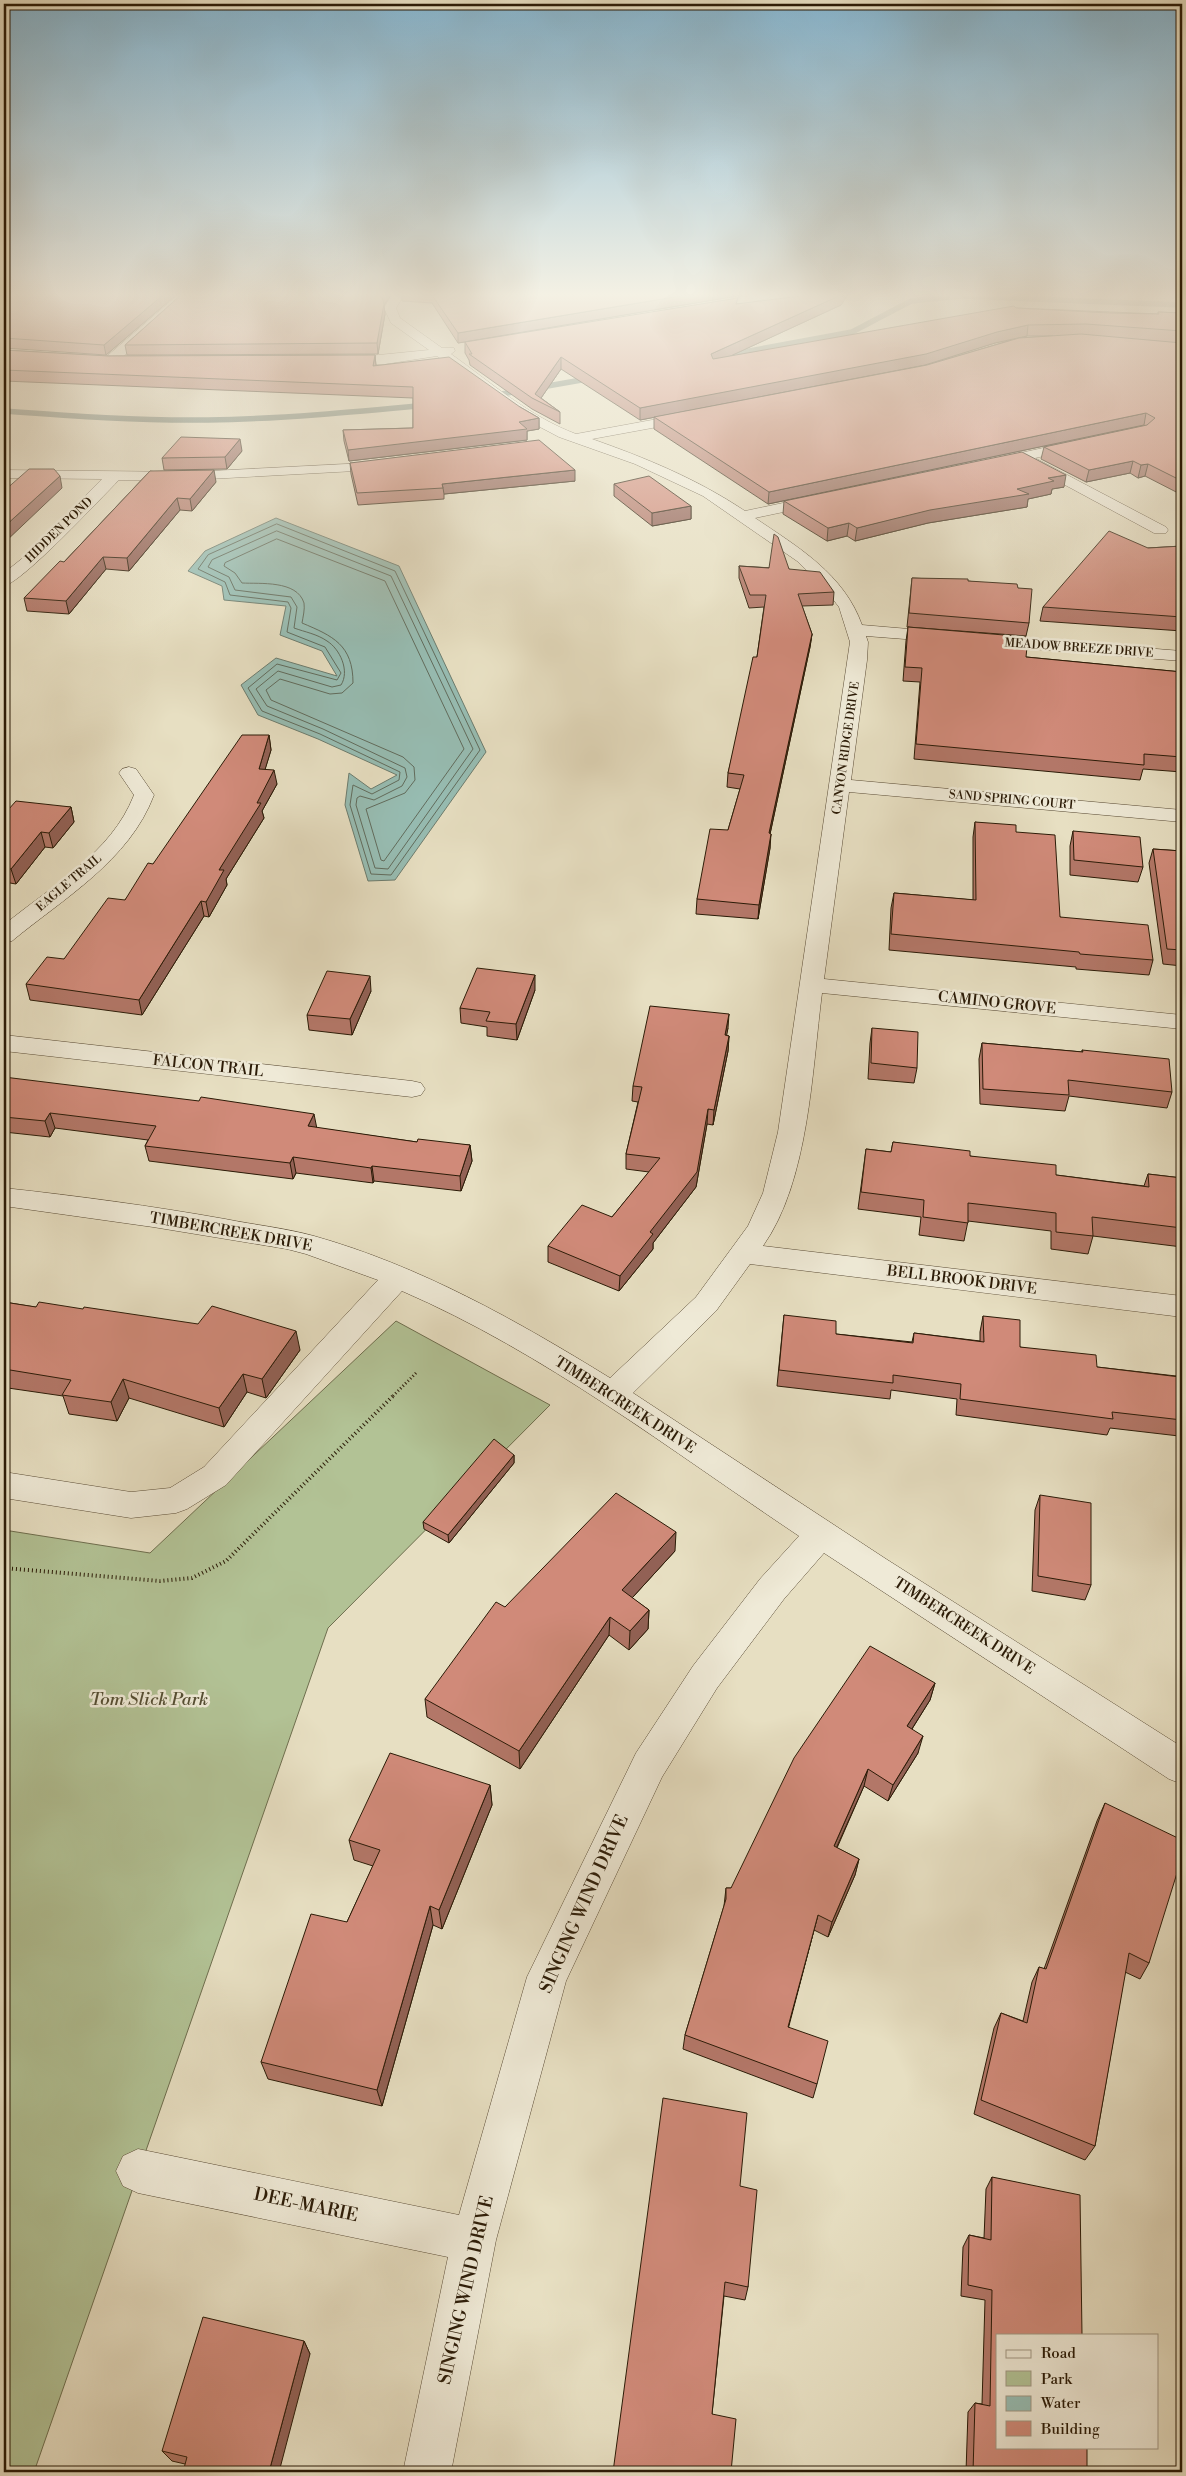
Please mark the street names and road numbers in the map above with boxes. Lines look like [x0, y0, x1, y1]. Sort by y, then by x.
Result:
street label: HIDDEN POND [22, 494, 96, 566]
street label: MEADOW BREEZE DRIVE [1004, 635, 1154, 661]
street label: CANYON RIDGE DRIVE [829, 680, 863, 816]
street label: SAND SPRING COURT [948, 787, 1076, 813]
street label: EAGLE TRAIL [33, 851, 105, 915]
street label: CAMINO GROVE [937, 987, 1057, 1019]
street label: FALCON TRAIL [152, 1051, 264, 1081]
street label: TIMBERCREEK DRIVE [148, 1208, 314, 1256]
street label: BELL BROOK DRIVE [885, 1261, 1038, 1299]
street label: TIMBERCREEK DRIVE [551, 1352, 699, 1458]
street label: TIMBERCREEK DRIVE [890, 1573, 1038, 1679]
street label: SINGING WIND DRIVE [534, 1811, 634, 1997]
street label: DEE-MARIE [252, 2183, 360, 2227]
street label: SINGING WIND DRIVE [433, 2193, 499, 2387]

